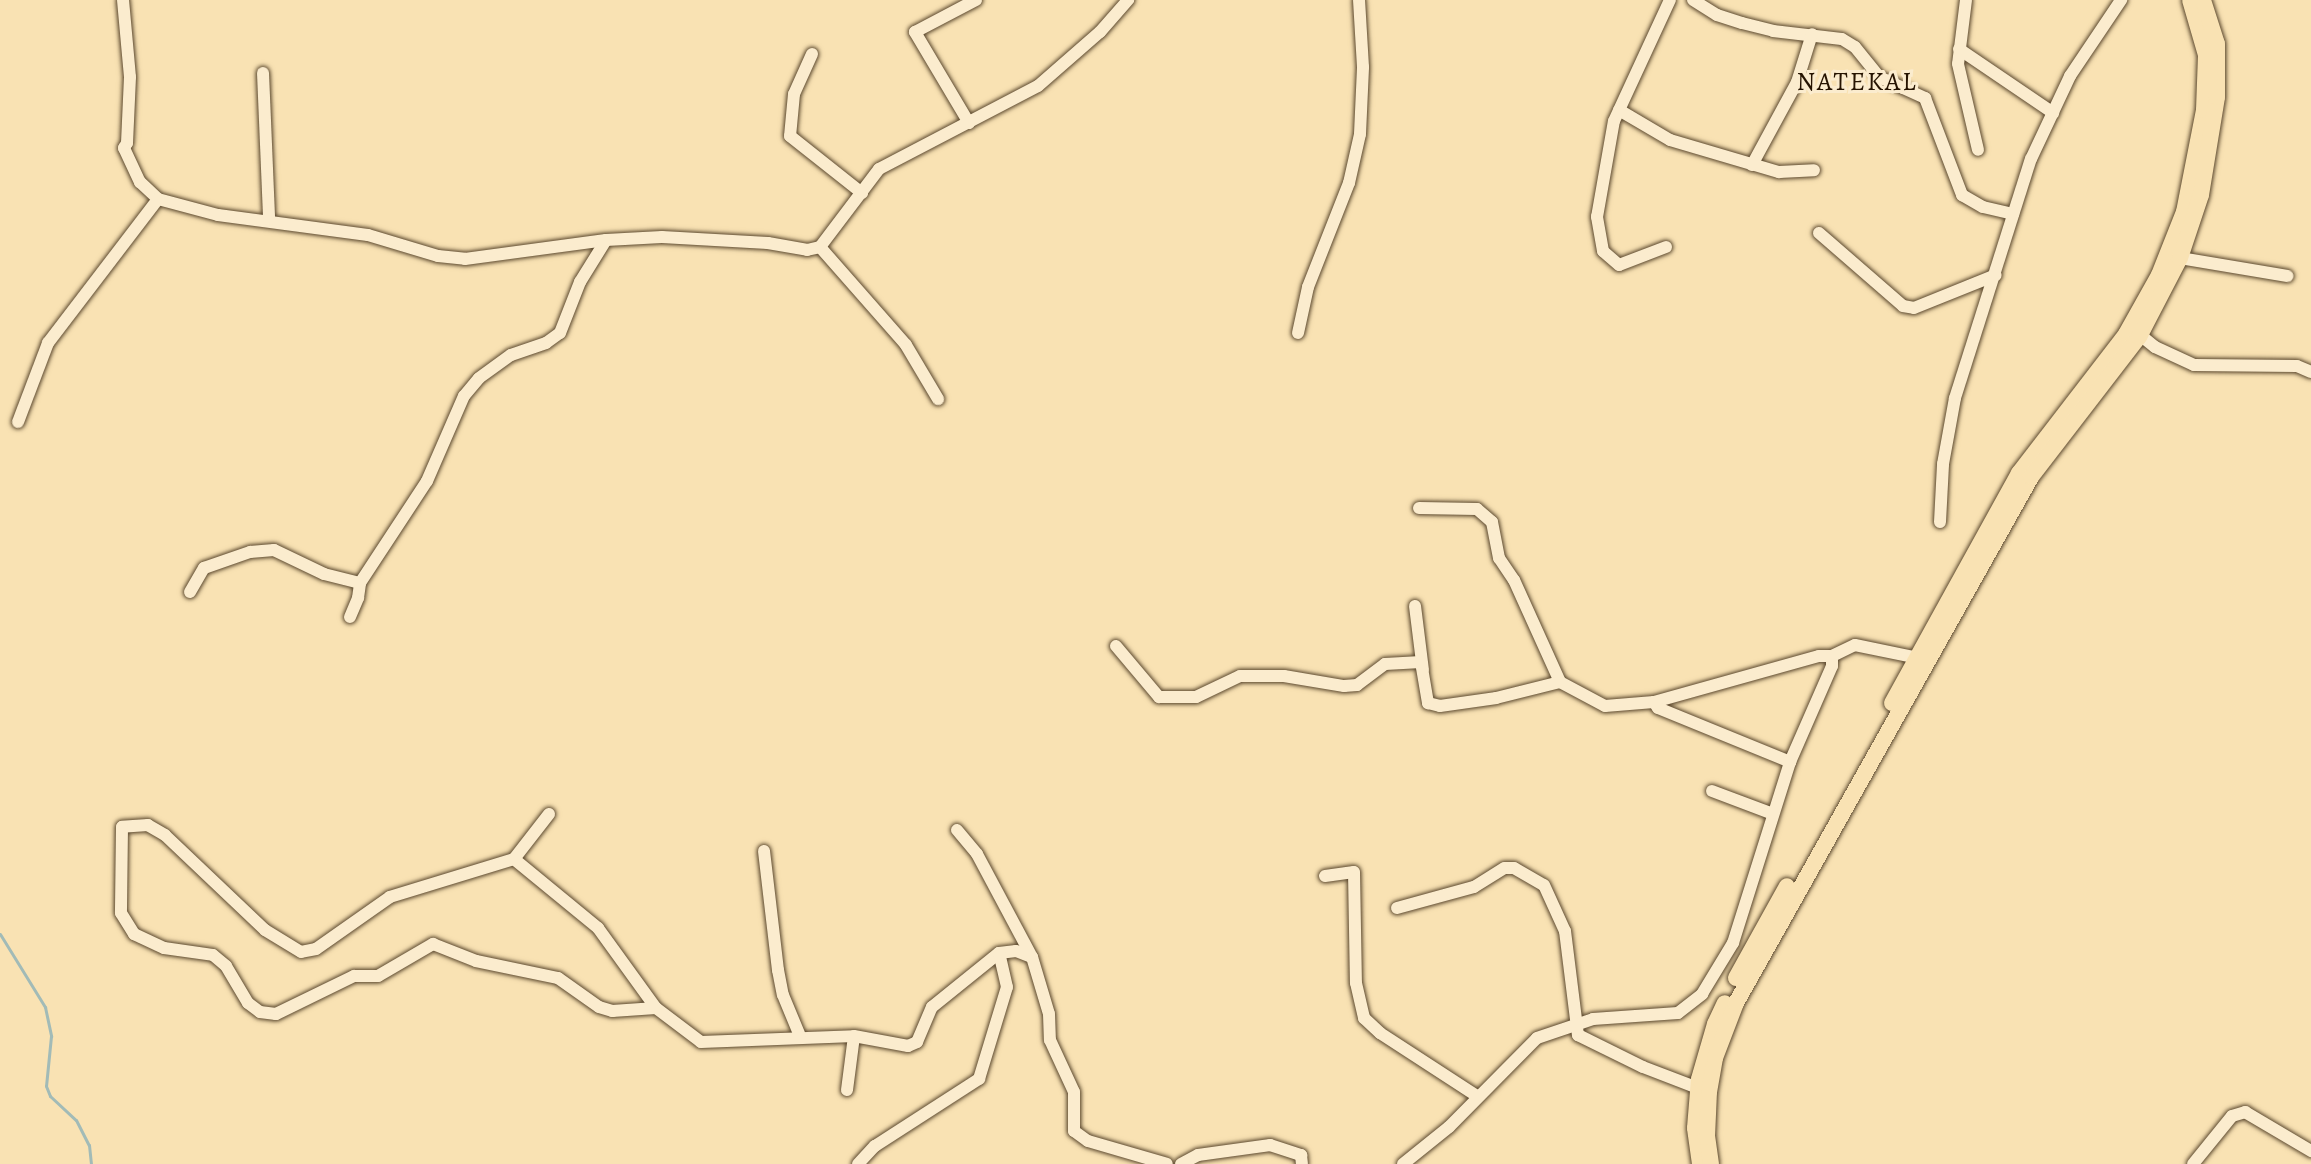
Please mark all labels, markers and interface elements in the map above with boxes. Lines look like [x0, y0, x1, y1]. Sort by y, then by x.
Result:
district label: NATEKAL [1797, 66, 1917, 98]

